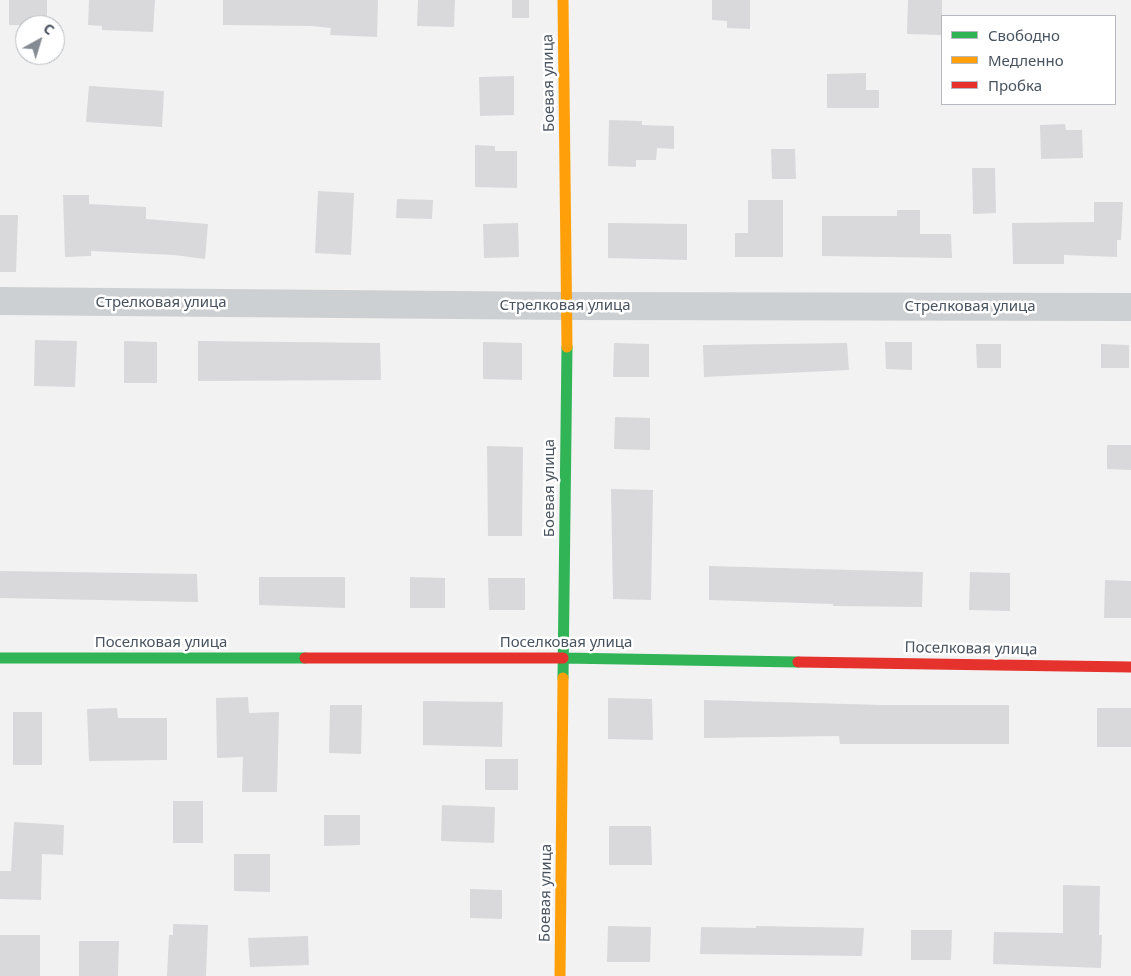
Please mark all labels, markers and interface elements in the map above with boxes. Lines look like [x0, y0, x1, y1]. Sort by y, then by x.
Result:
north arrow [15, 15, 65, 65]
legend [941, 15, 1116, 105]
text: С [40, 19, 59, 39]
text: Свободно [988, 25, 1060, 45]
street label: Боевая улица [539, 34, 559, 132]
text: Медленно [988, 50, 1064, 70]
text: Пробка [988, 75, 1042, 95]
street label: Стрелковая улица [95, 294, 227, 312]
street label: Стрелковая улица [499, 297, 631, 315]
street label: Стрелковая улица [904, 298, 1036, 316]
street label: Боевая улица [541, 439, 559, 537]
street label: Поселковая улица [95, 634, 227, 652]
street label: Поселковая улица [500, 634, 632, 652]
street label: Поселковая улица [905, 639, 1037, 659]
street label: Боевая улица [536, 844, 556, 942]

